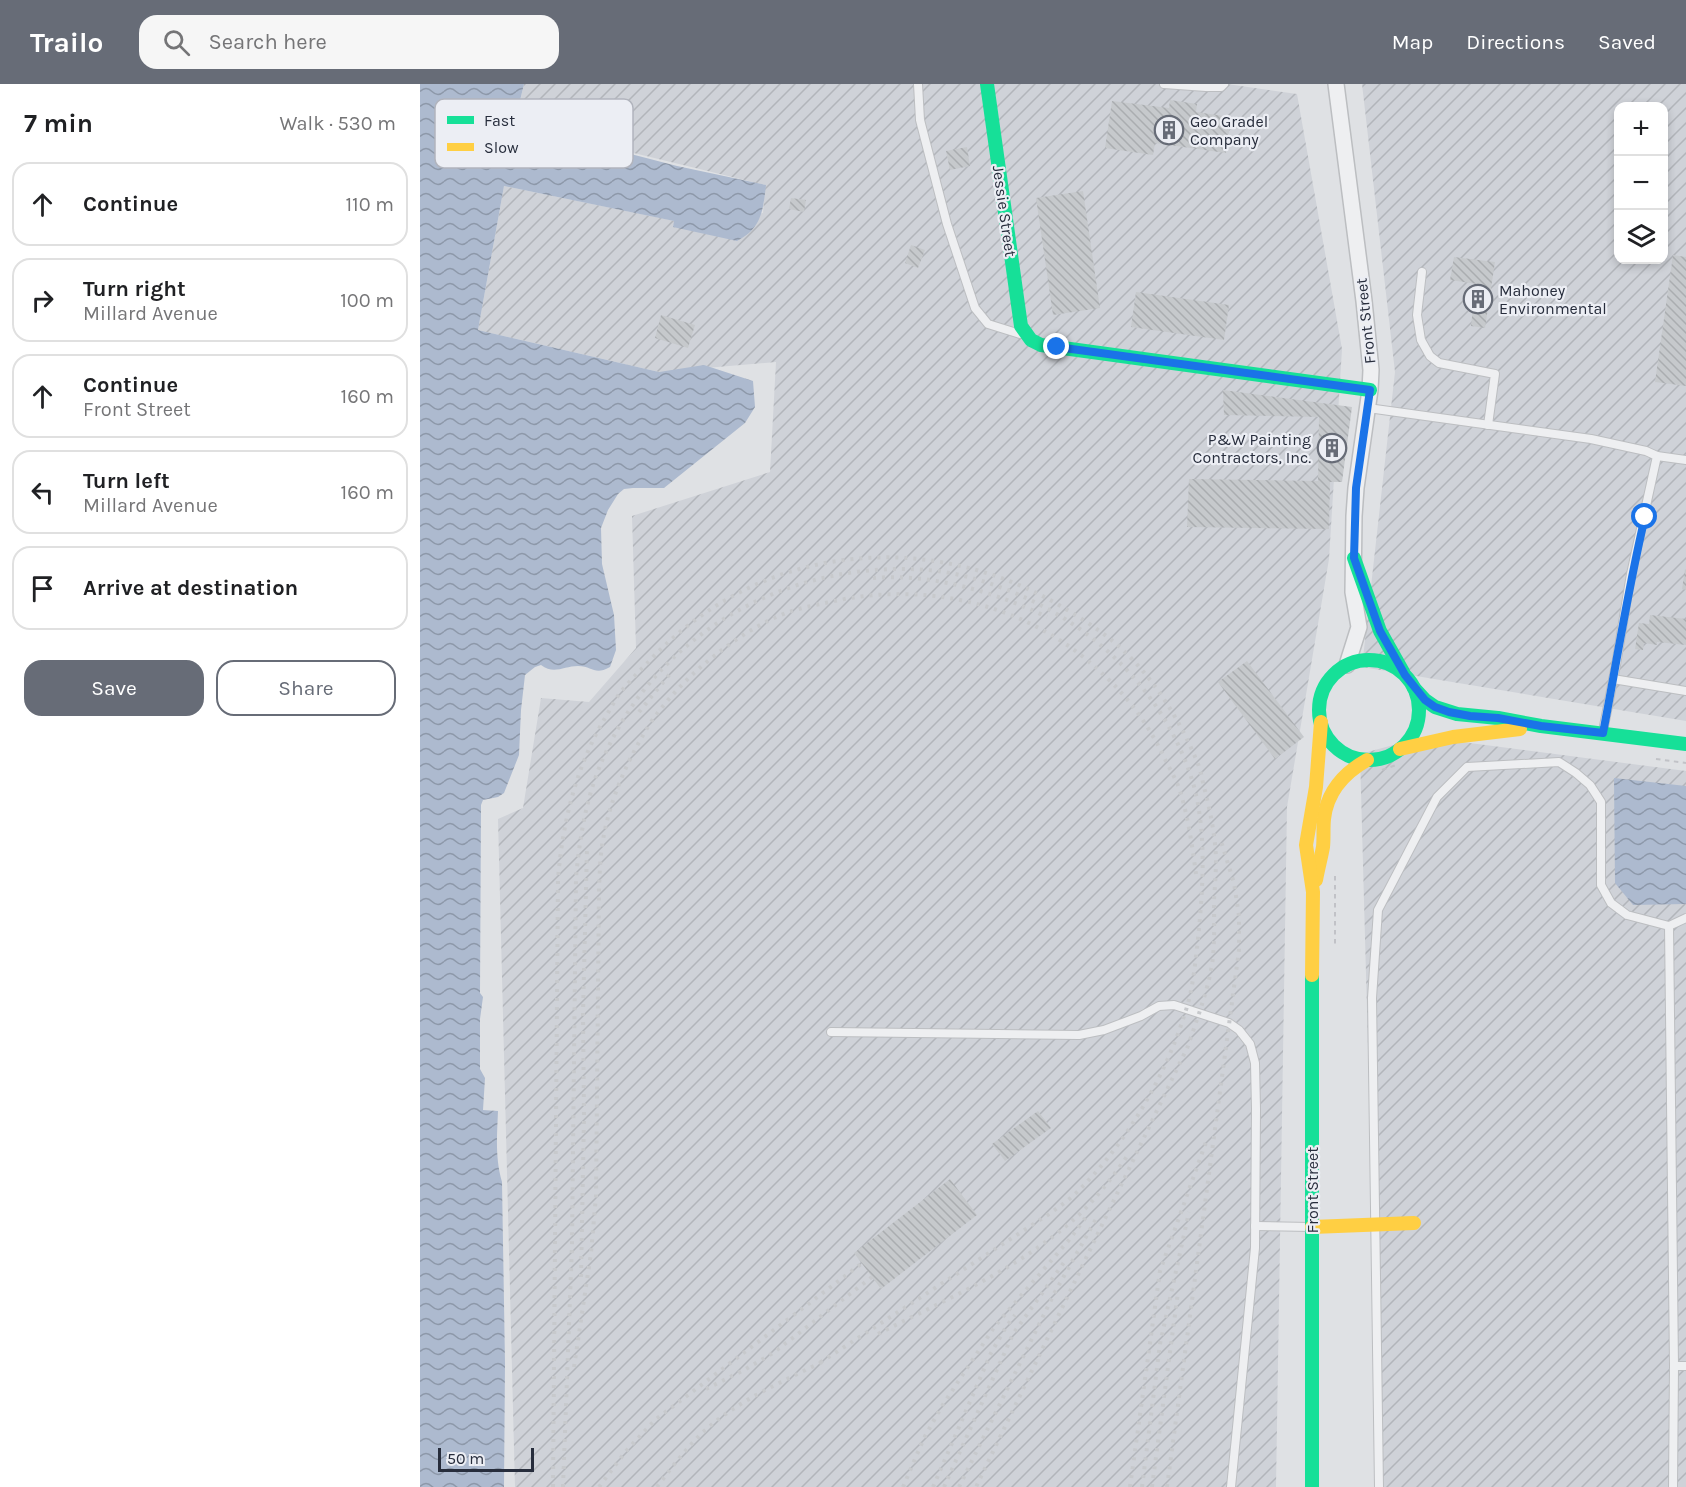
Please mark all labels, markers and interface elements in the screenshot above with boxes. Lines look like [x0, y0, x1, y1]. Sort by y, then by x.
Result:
search box [139, 15, 559, 69]
text: Trailo [30, 26, 103, 59]
icon: search [160, 26, 193, 59]
text: Search here [208, 29, 327, 55]
text: Map [1392, 30, 1433, 54]
text: Directions [1466, 30, 1565, 54]
text: Saved [1598, 30, 1656, 54]
legend [435, 99, 633, 168]
map controls [1614, 102, 1668, 264]
button: + [1614, 102, 1668, 156]
text: 7 min [24, 108, 93, 139]
text: Fast [484, 111, 515, 130]
text: Walk · 530 m [279, 112, 396, 135]
place label: Geo Gradel Company [1190, 112, 1268, 149]
building icon: Geo Gradel Company [1153, 114, 1185, 146]
text: Slow [484, 138, 519, 157]
button: − [1614, 156, 1668, 210]
street label: Jessie Street [989, 164, 1020, 258]
icon: ahead [26, 188, 59, 221]
text: Continue [83, 191, 178, 217]
text: 110 m [345, 193, 394, 216]
button: layers [1614, 210, 1668, 264]
text: Turn right [83, 276, 186, 302]
street label: Front Street [1352, 277, 1379, 365]
place label: Mahoney Environmental [1499, 281, 1607, 318]
building icon: Mahoney Environmental [1462, 283, 1494, 315]
icon: right [26, 284, 59, 317]
text: 100 m [340, 289, 394, 312]
text: Millard Avenue [83, 302, 218, 325]
route end [1043, 333, 1069, 359]
text: Continue [83, 372, 178, 398]
icon: ahead [26, 380, 59, 413]
text: 160 m [341, 385, 394, 408]
text: Front Street [83, 398, 191, 421]
place label: P&W Painting Contractors, Inc. [1193, 430, 1311, 467]
building icon: P&W Painting Contractors, Inc. [1316, 432, 1348, 464]
text: Turn left [83, 468, 170, 494]
icon: left [26, 476, 59, 509]
text: 160 m [341, 481, 394, 504]
text: Millard Avenue [83, 494, 218, 517]
route start [1631, 503, 1657, 529]
icon: arrive [26, 572, 59, 605]
text: Arrive at destination [83, 575, 298, 601]
button: Save [24, 660, 204, 716]
button: Share [216, 660, 396, 716]
street label: Front Street [1303, 1147, 1322, 1233]
scale bar [438, 1445, 534, 1472]
text: 50 m [447, 1449, 484, 1468]

